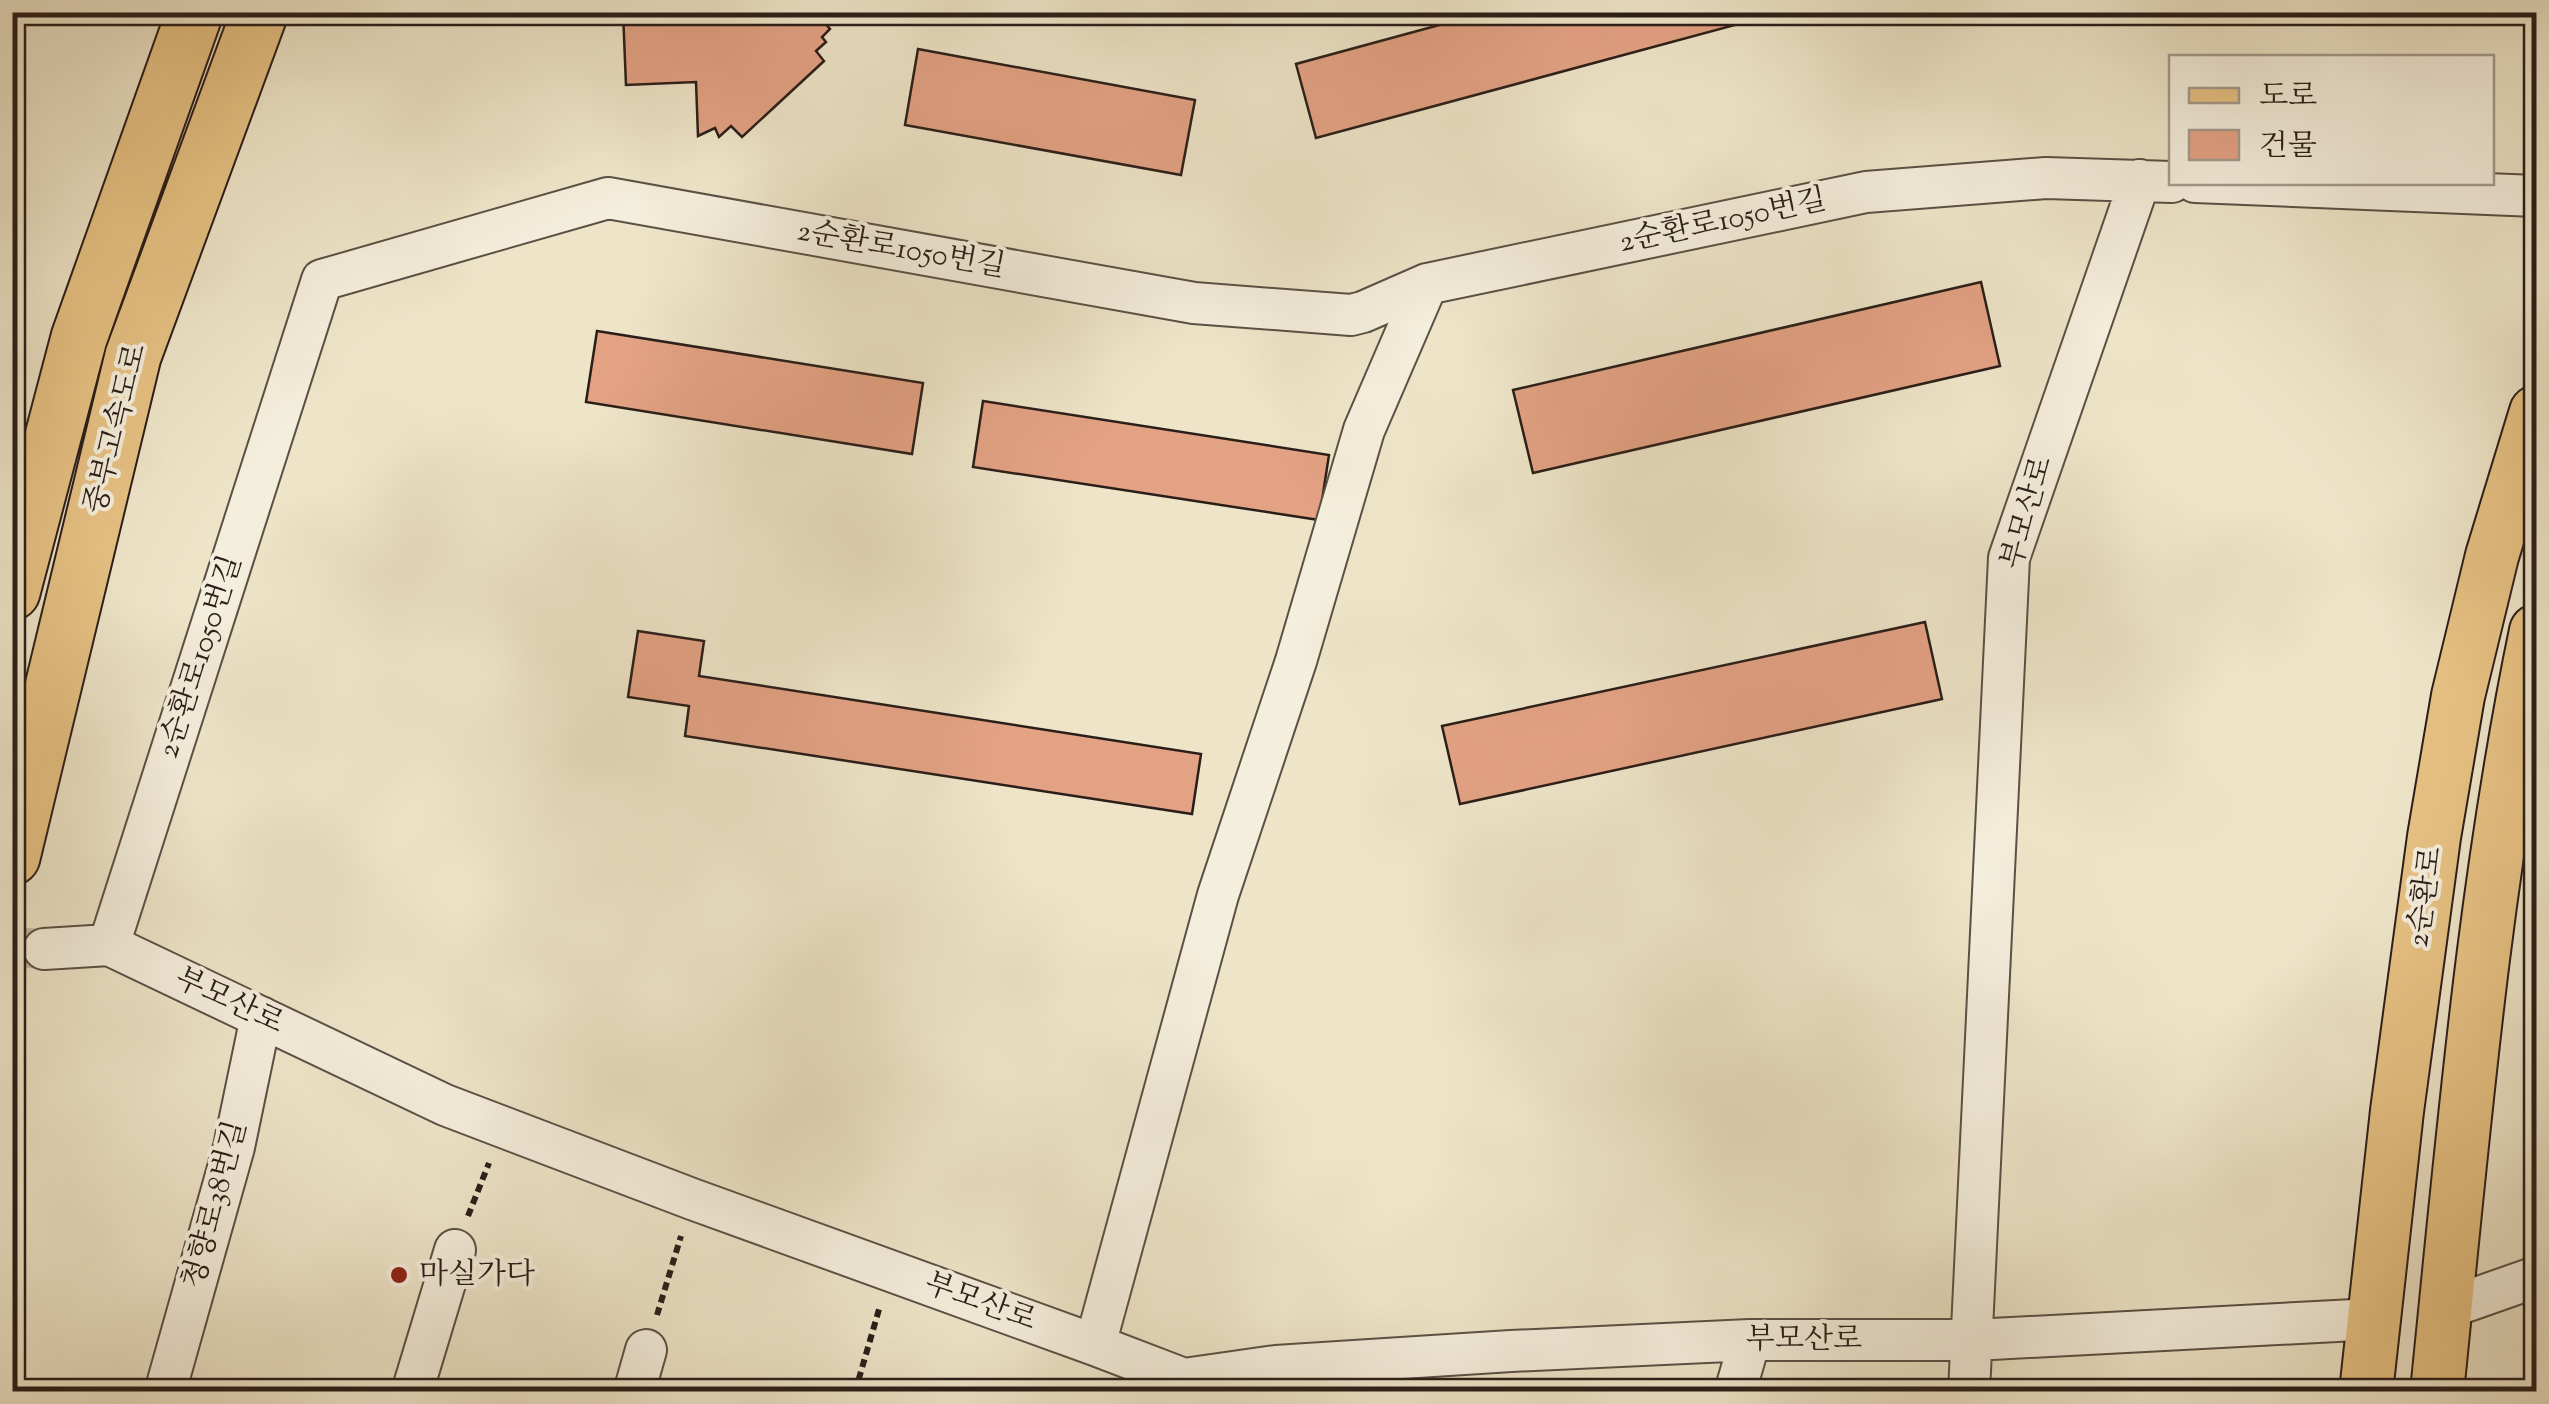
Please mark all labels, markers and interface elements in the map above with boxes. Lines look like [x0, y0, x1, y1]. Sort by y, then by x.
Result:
legend [2169, 55, 2494, 185]
text: 도로 [2259, 76, 2317, 119]
text: 건물 [2259, 126, 2317, 169]
street label: 2순환로1050번길 [1615, 179, 1831, 265]
street label: 2순환로1050번길 [793, 211, 1009, 289]
street label: 중부고속도로 [75, 339, 159, 519]
street label: 부모산로 [1991, 451, 2065, 575]
street label: 2순환로1050번길 [148, 550, 254, 764]
street label: 2순환로 [2398, 844, 2454, 950]
street label: 부모산로 [167, 958, 291, 1046]
street label: 청향로38번길 [173, 1116, 259, 1294]
place label: 마실가다 [419, 1254, 535, 1297]
street label: 부모산로 [918, 1263, 1042, 1343]
marker: 마실가다 [388, 1264, 410, 1286]
street label: 부모산로 [1746, 1319, 1862, 1362]

